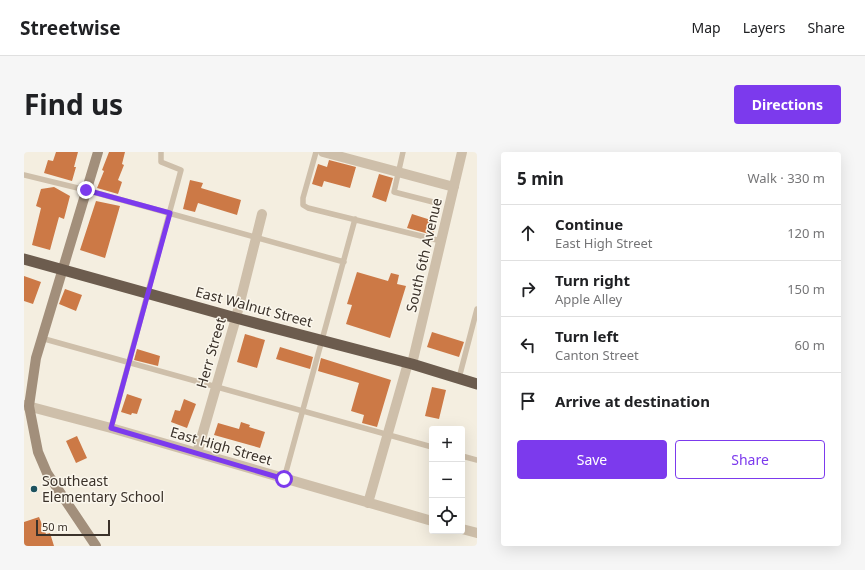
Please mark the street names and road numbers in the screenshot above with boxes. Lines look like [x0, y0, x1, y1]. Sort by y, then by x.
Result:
street label: South 6th Avenue [401, 196, 446, 314]
street label: East Walnut Street [194, 282, 315, 331]
street label: Herr Street [191, 315, 230, 390]
street label: East High Street [168, 422, 274, 469]

